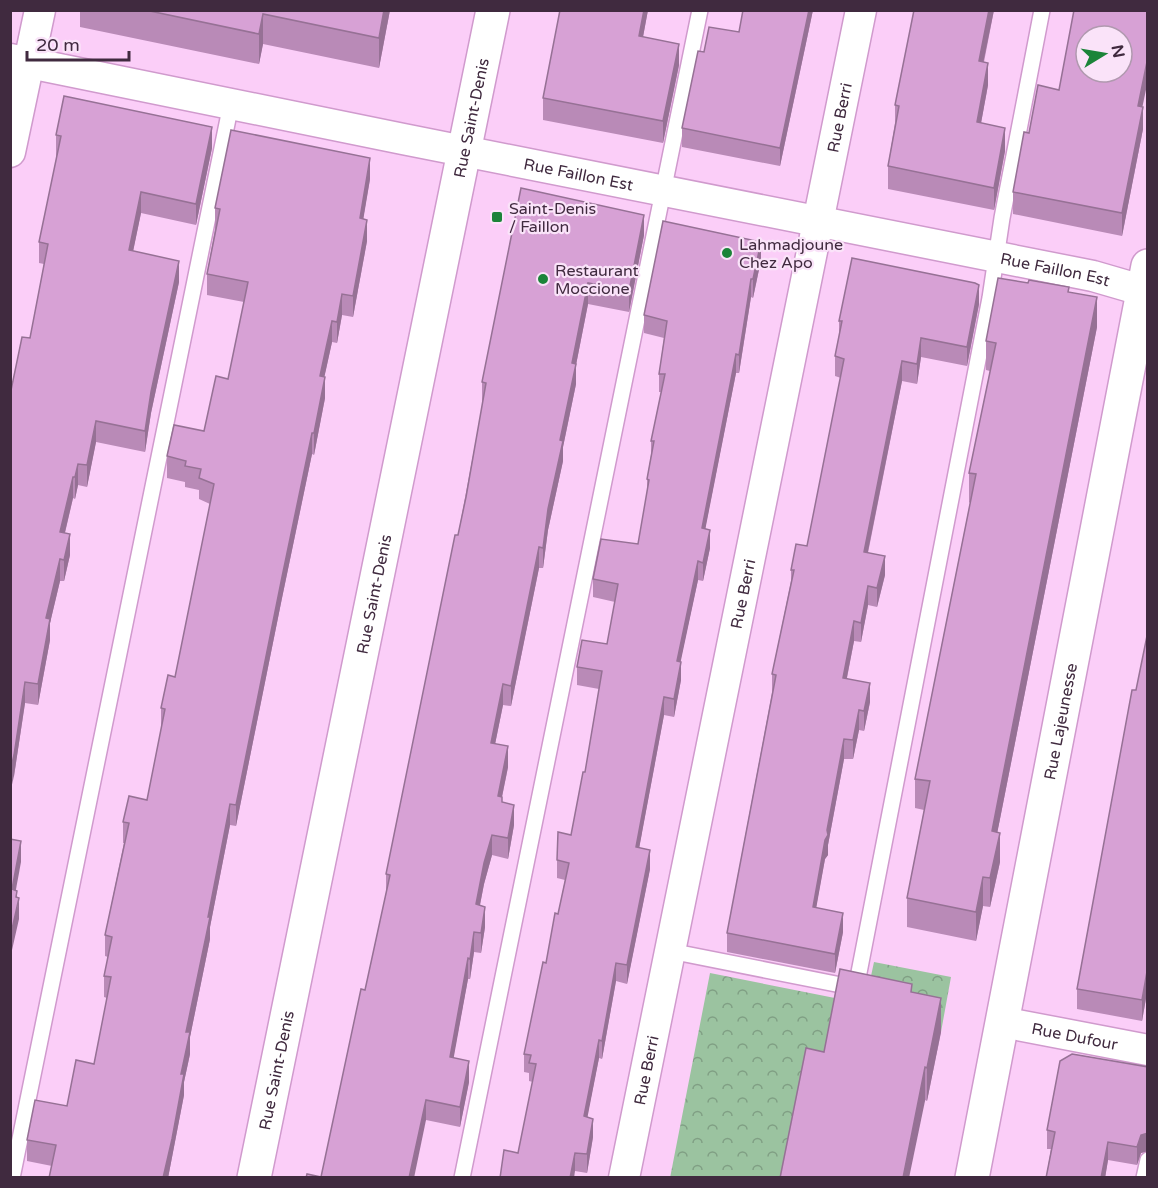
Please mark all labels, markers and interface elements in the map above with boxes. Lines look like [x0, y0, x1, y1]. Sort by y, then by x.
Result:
scale bar [27, 24, 129, 62]
north arrow [1074, 24, 1134, 84]
text: 20 m [36, 34, 80, 56]
text: N [1107, 43, 1129, 60]
street label: Rue Saint-Denis [450, 57, 494, 180]
street label: Rue Berri [823, 81, 857, 154]
street label: Rue Faillon Est [522, 154, 635, 195]
place label: Saint-Denis / Faillon [509, 199, 596, 237]
marker: Saint-Denis / Faillon [490, 210, 504, 224]
place label: Lahmadjoune Chez Apo [739, 235, 843, 273]
marker: Lahmadjoune Chez Apo [720, 246, 734, 260]
street label: Rue Faillon Est [998, 249, 1112, 291]
place label: Restaurant Moccione [555, 261, 639, 299]
marker: Restaurant Moccione [536, 272, 550, 286]
street label: Rue Saint-Denis [352, 533, 396, 656]
street label: Rue Berri [727, 557, 760, 631]
street label: Rue Lajeunesse [1040, 661, 1082, 782]
street label: Rue Saint-Denis [255, 1009, 299, 1132]
street label: Rue Dufour [1030, 1019, 1120, 1055]
street label: Rue Berri [630, 1034, 664, 1107]

